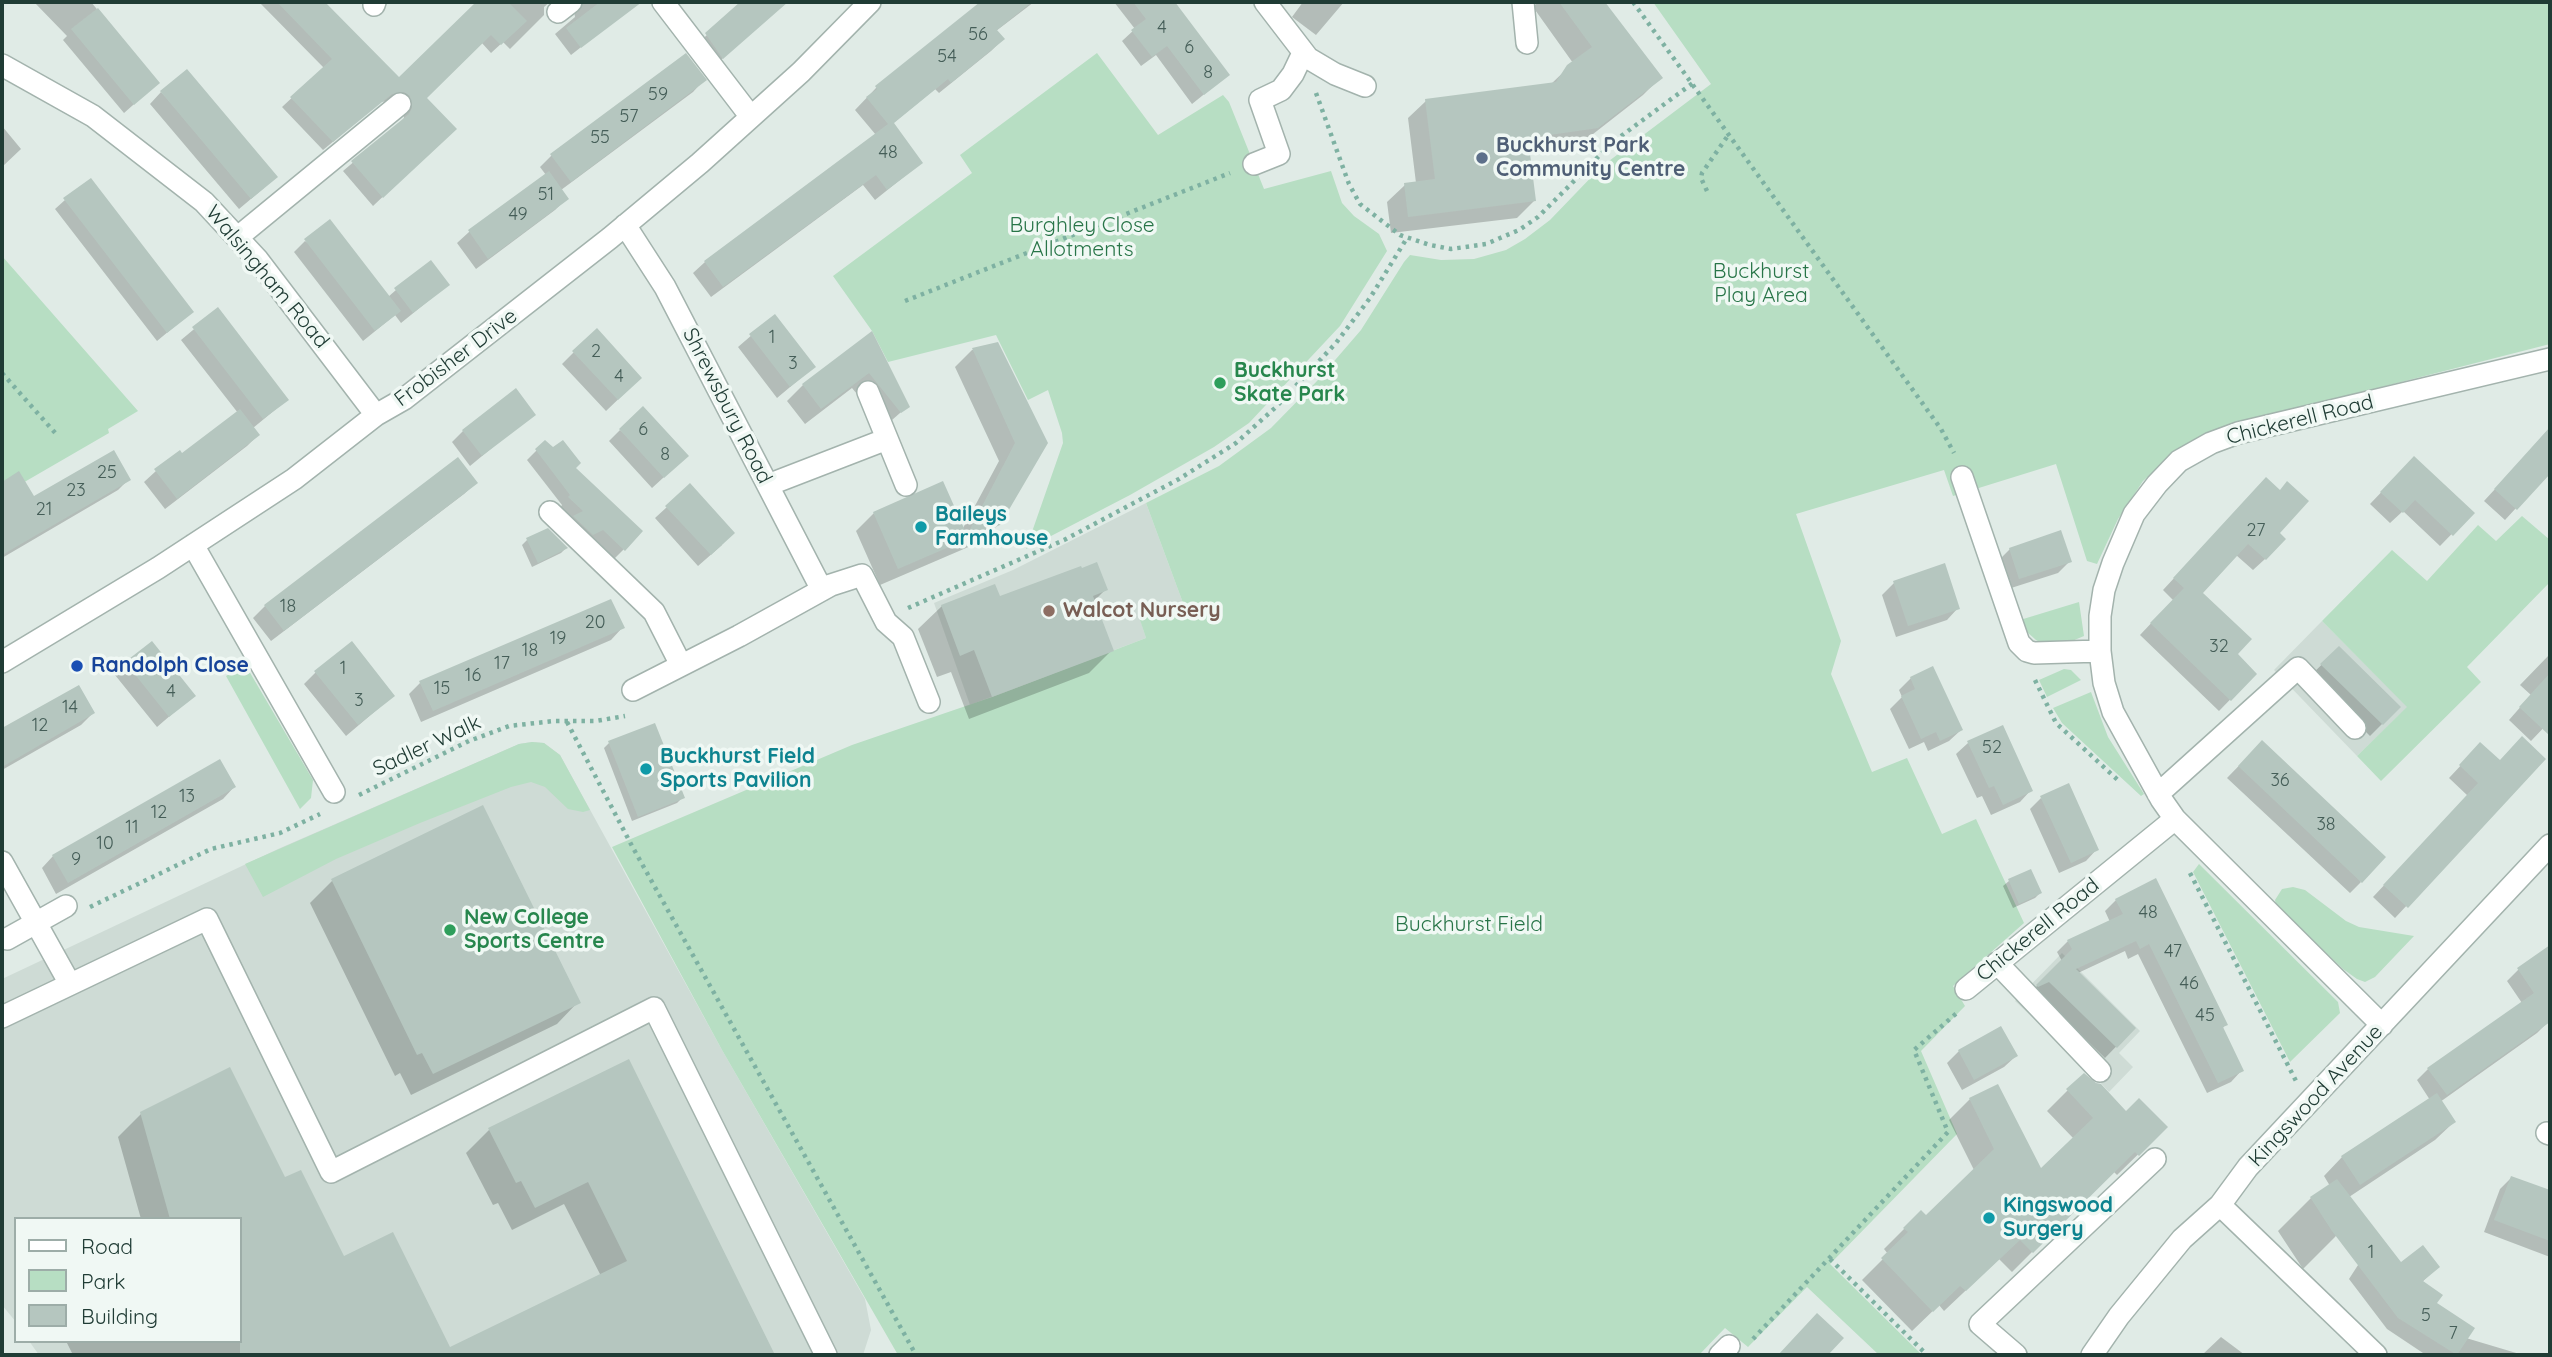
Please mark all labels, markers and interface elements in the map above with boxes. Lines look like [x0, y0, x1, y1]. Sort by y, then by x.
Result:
house number: 4 [1157, 17, 1167, 39]
house number: 56 [968, 24, 988, 46]
house number: 6 [1184, 37, 1194, 59]
house number: 54 [937, 46, 957, 68]
house number: 8 [1203, 62, 1213, 84]
house number: 59 [648, 84, 668, 106]
house number: 57 [619, 106, 639, 128]
house number: 55 [590, 127, 610, 149]
place label: Buckhurst Park Community Centre [1496, 133, 1685, 183]
house number: 48 [878, 142, 898, 164]
marker: Buckhurst Park Community Centre [1474, 150, 1490, 166]
house number: 51 [538, 184, 554, 206]
street label: Walsingham Road [200, 200, 334, 354]
house number: 49 [508, 204, 528, 226]
park label: Burghley Close Allotments [1009, 213, 1155, 263]
park label: Buckhurst Play Area [1713, 259, 1809, 309]
street label: Frobisher Drive [390, 304, 522, 412]
street label: Shrewsbury Road [677, 324, 777, 488]
house number: 1 [769, 327, 775, 349]
house number: 2 [591, 341, 601, 363]
house number: 3 [788, 353, 798, 375]
place label: Buckhurst Skate Park [1234, 358, 1345, 408]
house number: 4 [614, 366, 624, 388]
marker: Buckhurst Skate Park [1212, 375, 1228, 391]
street label: Chickerell Road [2224, 390, 2376, 450]
house number: 6 [638, 419, 648, 441]
house number: 8 [660, 444, 670, 466]
house number: 25 [97, 462, 117, 484]
house number: 23 [66, 480, 86, 502]
house number: 21 [36, 499, 52, 521]
place label: Baileys Farmhouse [935, 502, 1048, 552]
marker: Baileys Farmhouse [913, 519, 929, 535]
house number: 27 [2247, 520, 2265, 542]
house number: 18 [280, 596, 296, 618]
place label: Walcot Nursery [1063, 598, 1221, 624]
marker: Walcot Nursery [1041, 603, 1057, 619]
house number: 20 [585, 612, 605, 634]
house number: 19 [550, 628, 566, 650]
house number: 32 [2209, 636, 2229, 658]
house number: 18 [522, 640, 538, 662]
place label: Randolph Close [91, 653, 249, 679]
house number: 17 [494, 653, 510, 675]
marker: Randolph Close [69, 658, 85, 674]
house number: 1 [340, 658, 346, 680]
house number: 16 [465, 665, 481, 687]
house number: 15 [434, 678, 450, 700]
house number: 4 [166, 681, 176, 703]
house number: 3 [354, 690, 364, 712]
house number: 14 [62, 697, 78, 719]
street label: Sadler Walk [369, 710, 485, 782]
house number: 12 [32, 715, 48, 737]
house number: 52 [1982, 737, 2002, 759]
place label: Buckhurst Field Sports Pavilion [660, 744, 815, 794]
marker: Buckhurst Field Sports Pavilion [638, 761, 654, 777]
house number: 36 [2270, 770, 2290, 792]
house number: 13 [179, 786, 195, 808]
house number: 12 [151, 802, 167, 824]
house number: 38 [2316, 814, 2336, 836]
house number: 11 [125, 817, 139, 839]
house number: 10 [96, 833, 114, 855]
house number: 9 [71, 849, 81, 871]
street label: Chickerell Road [1972, 873, 2104, 987]
house number: 48 [2138, 902, 2158, 924]
place label: New College Sports Centre [464, 905, 605, 955]
park label: Buckhurst Field [1395, 912, 1543, 938]
marker: New College Sports Centre [442, 922, 458, 938]
house number: 47 [2164, 941, 2182, 963]
house number: 46 [2179, 973, 2199, 995]
house number: 45 [2195, 1005, 2215, 1027]
street label: Kingswood Avenue [2244, 1020, 2388, 1172]
place label: Kingswood Surgery [2003, 1193, 2113, 1243]
marker: Kingswood Surgery [1981, 1210, 1997, 1226]
legend [14, 1217, 242, 1343]
text: Road [81, 1233, 133, 1259]
house number: 1 [2368, 1242, 2374, 1264]
text: Park [81, 1268, 125, 1294]
text: Building [81, 1303, 158, 1329]
house number: 5 [2421, 1305, 2431, 1327]
house number: 7 [2448, 1323, 2458, 1345]

